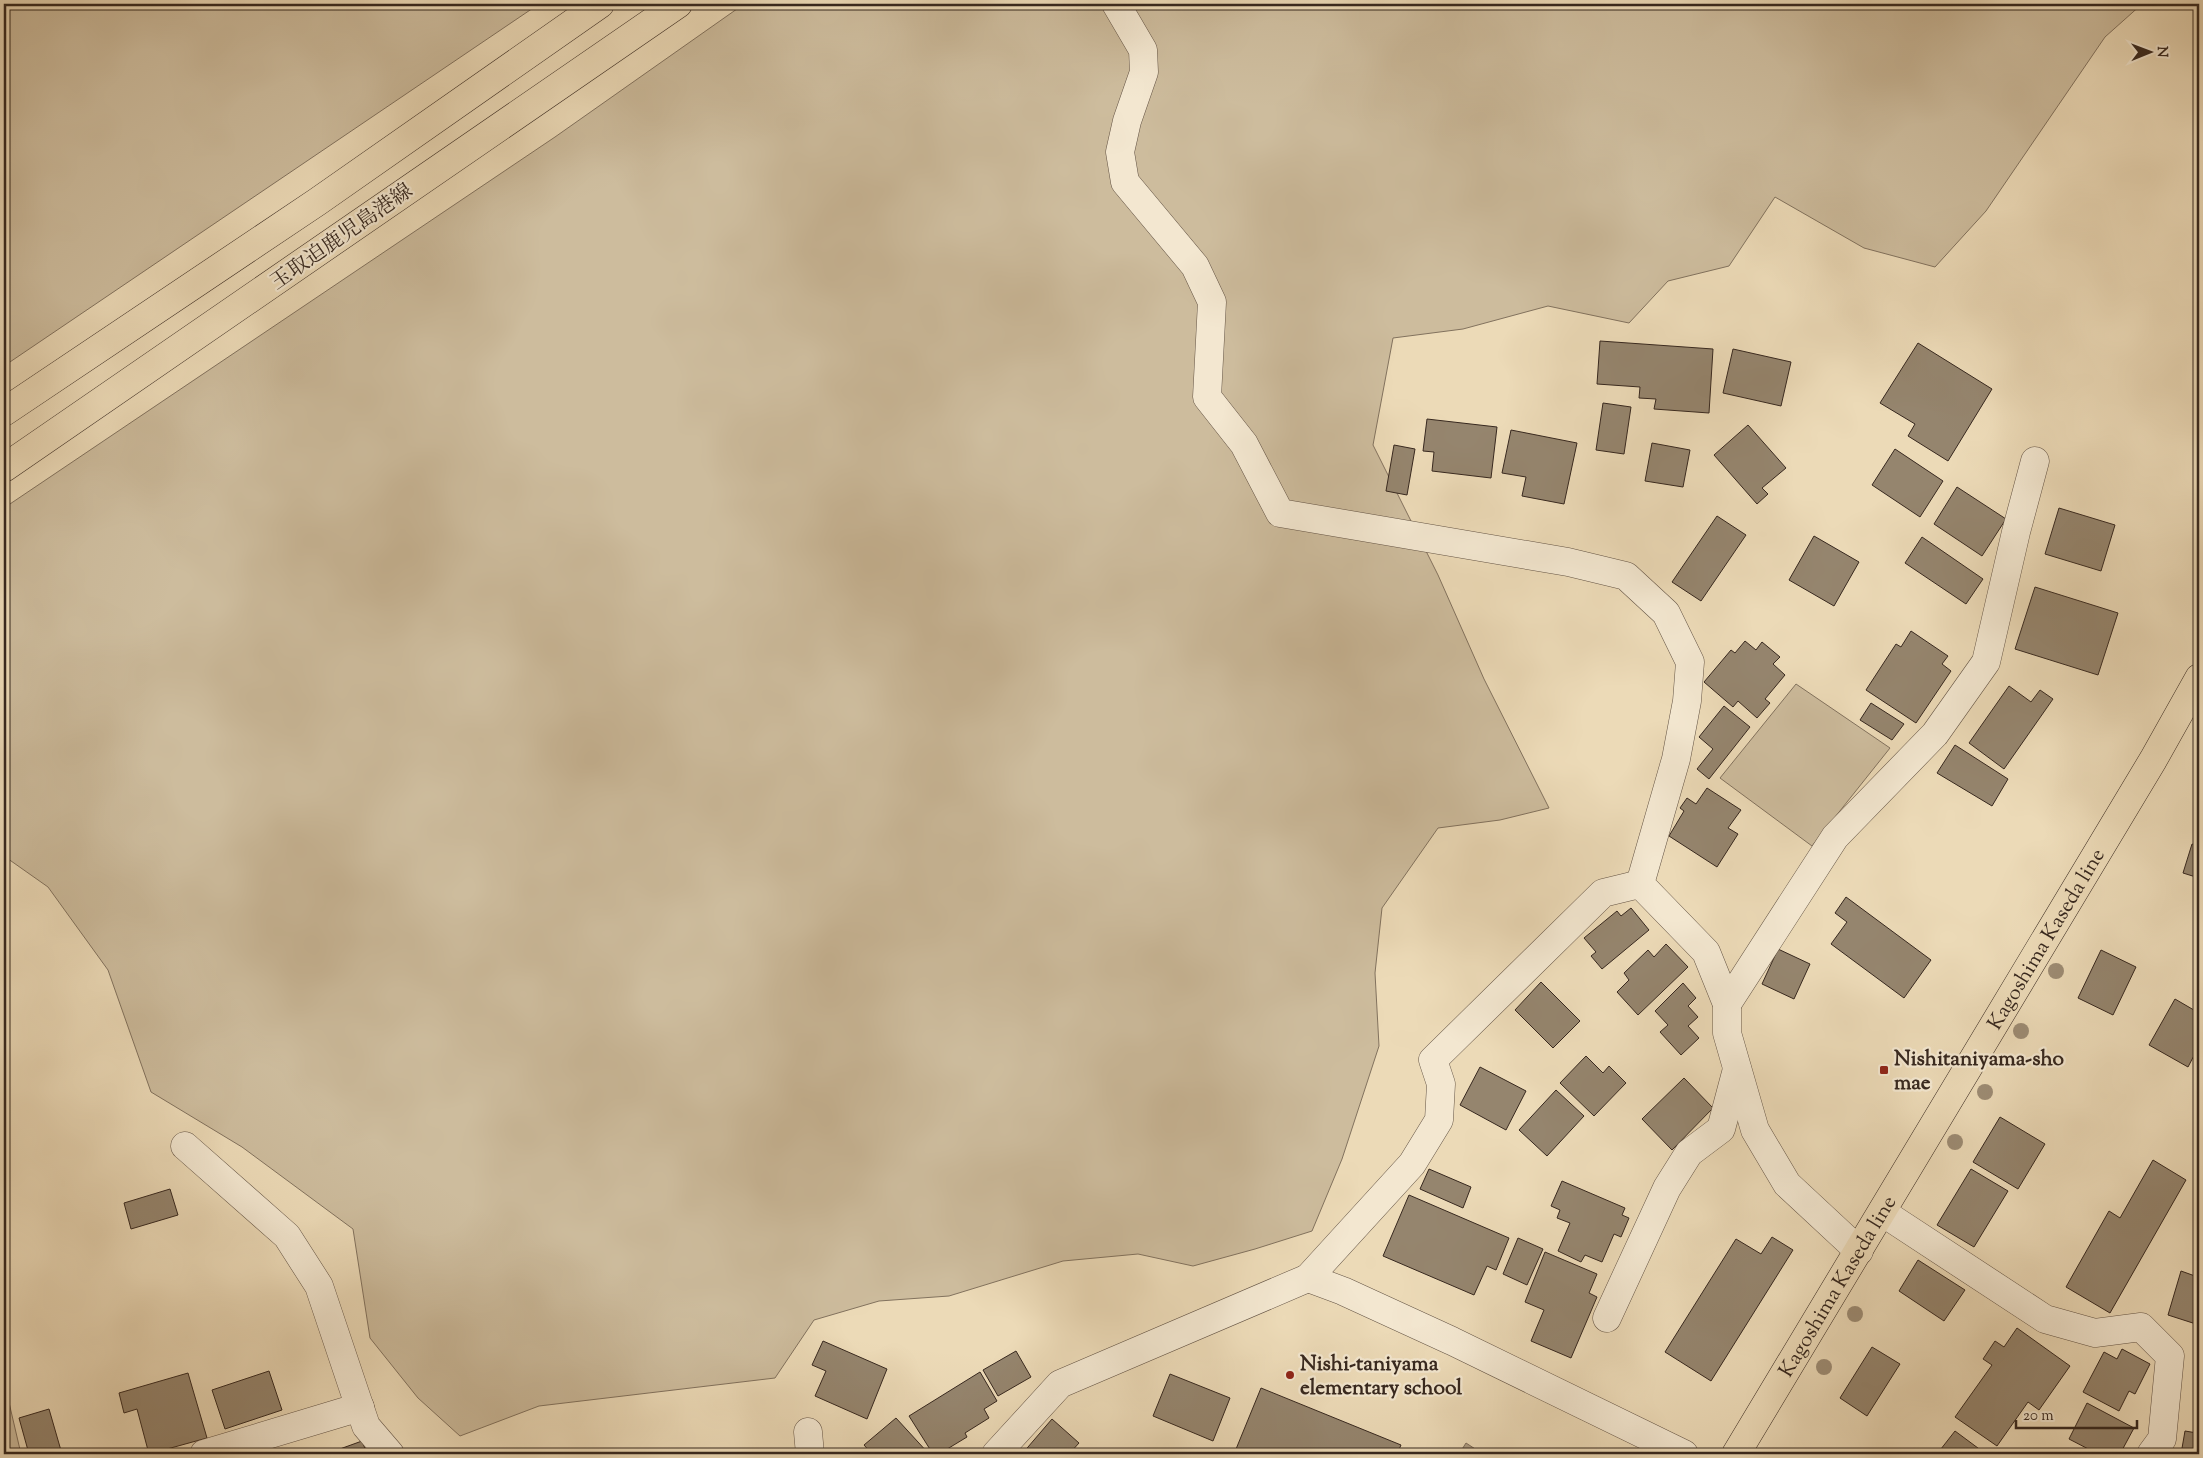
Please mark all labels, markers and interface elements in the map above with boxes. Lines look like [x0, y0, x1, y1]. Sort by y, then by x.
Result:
north arrow [2126, 28, 2176, 78]
text: N [2151, 46, 2171, 58]
street label: 玉取迫鹿児島港線 [265, 177, 420, 298]
street label: Kagoshima Kaseda line [1981, 843, 2113, 1036]
place label: Nishitaniyama-sho mae [1894, 1045, 2065, 1099]
marker: Nishitaniyama-sho mae [1878, 1064, 1890, 1076]
street label: Kagoshima Kaseda line [1772, 1190, 1905, 1384]
place label: Nishi-taniyama elementary school [1300, 1350, 1462, 1404]
marker: Nishi-taniyama elementary school [1284, 1369, 1296, 1381]
scale bar [2016, 1398, 2137, 1430]
text: 20 m [2023, 1406, 2054, 1427]

